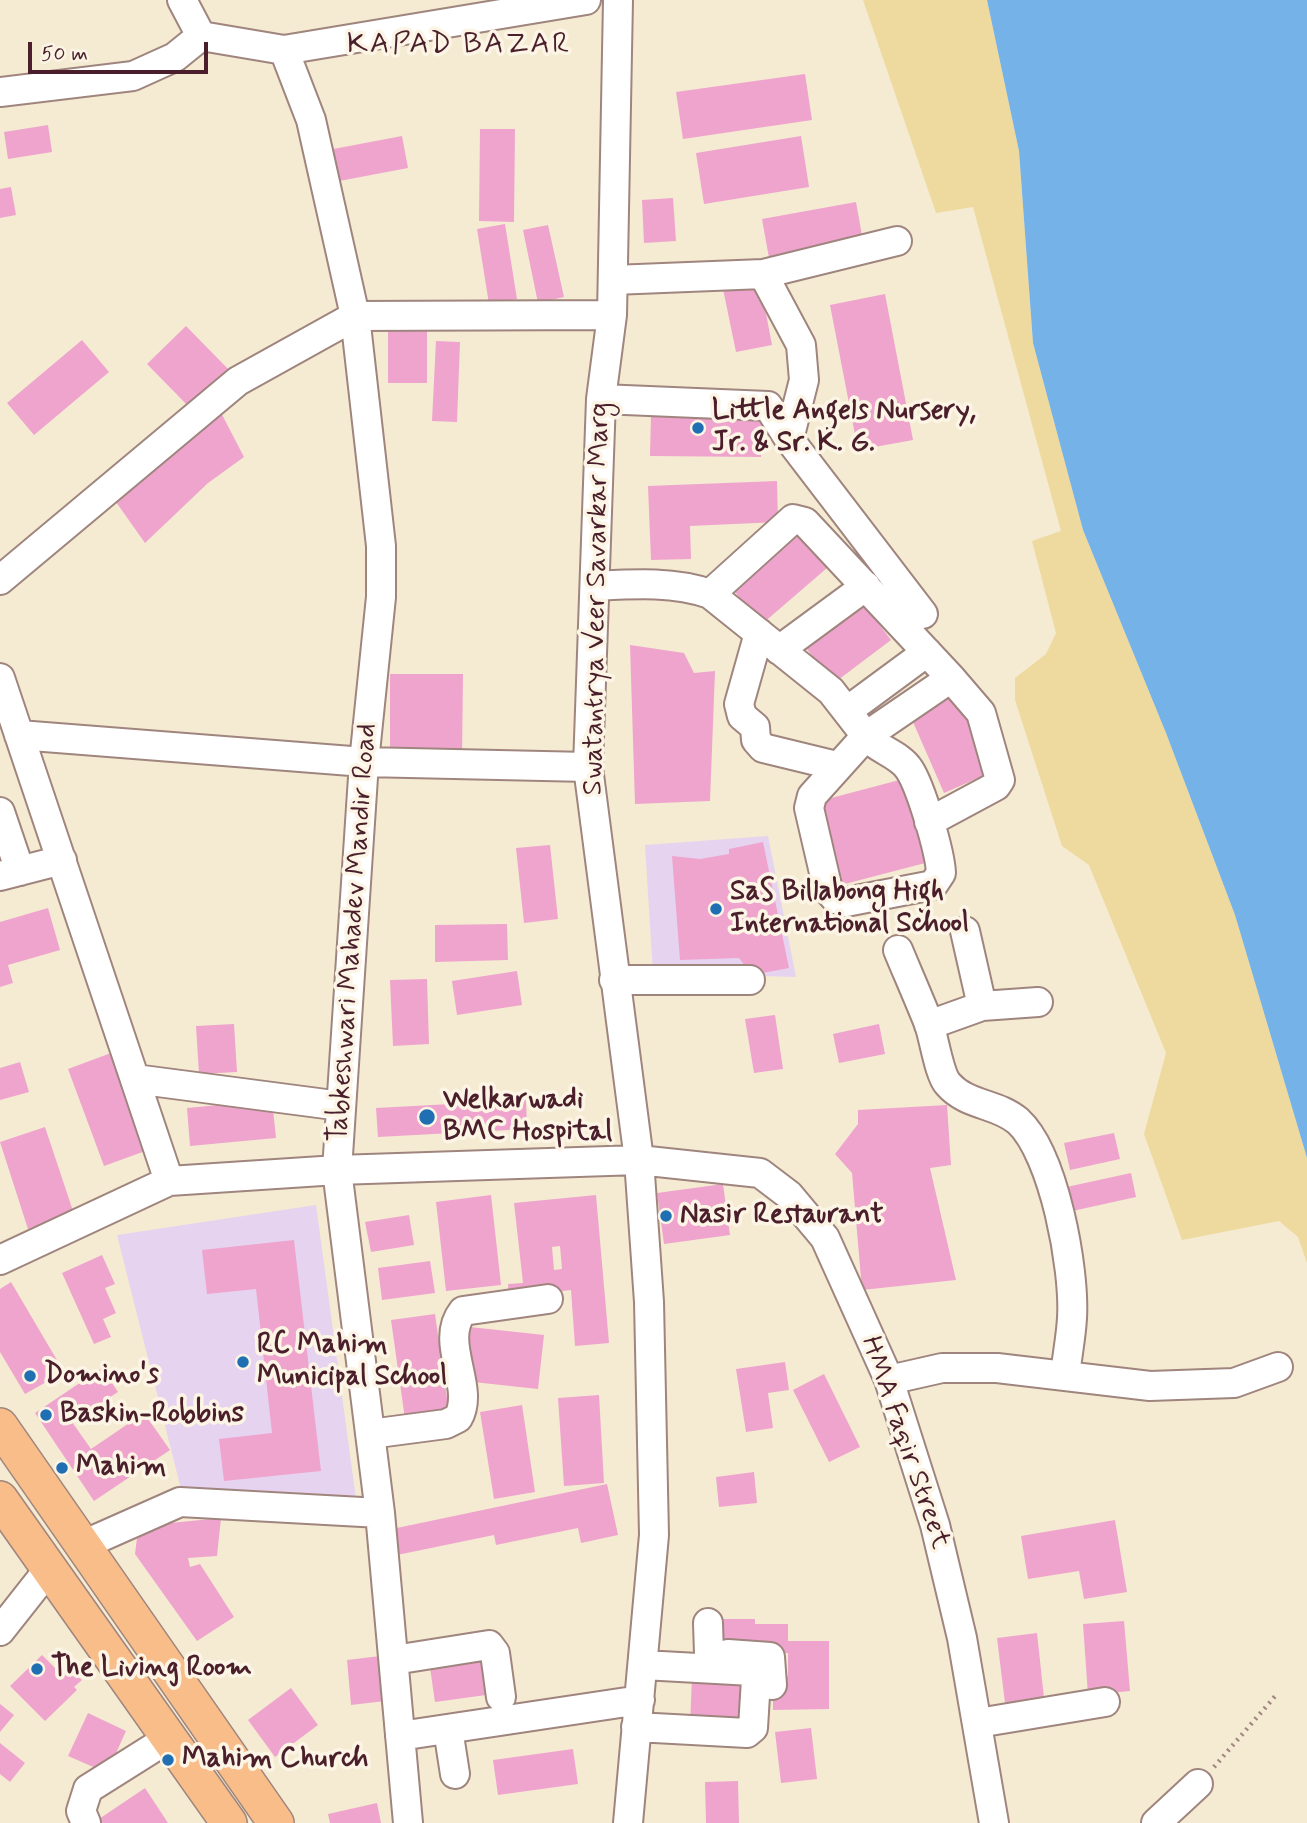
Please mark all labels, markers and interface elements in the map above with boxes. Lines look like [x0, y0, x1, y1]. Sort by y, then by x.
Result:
scale bar [32, 28, 212, 72]
district label: KAPAD BAZAR [349, 28, 569, 64]
text: 50 m [41, 40, 88, 68]
place label: Little Angels Nursery, Jr. & Sr. K. G. [712, 395, 976, 461]
street label: Swatantrya Veer Savarkar Marg [578, 402, 618, 796]
marker: Little Angels Nursery, Jr. & Sr. K. G. [690, 420, 706, 436]
street label: Tabkeshwari Mahadev Mandir Road [323, 722, 385, 1144]
place label: SaS Billabong High International School [730, 876, 969, 942]
marker: SaS Billabong High International School [708, 901, 724, 917]
place label: Welkarwadi BMC Hospital [443, 1084, 612, 1150]
marker: Welkarwadi BMC Hospital [417, 1107, 437, 1127]
place label: Nasir Restaurant [680, 1199, 884, 1233]
marker: Nasir Restaurant [658, 1208, 674, 1224]
place label: RC Mahim Municipal School [257, 1329, 447, 1395]
street label: HMA Faqir Street [852, 1332, 956, 1554]
marker: RC Mahim Municipal School [235, 1354, 251, 1370]
place label: Domino's [44, 1359, 159, 1393]
marker: Domino's [22, 1368, 38, 1384]
place label: Baskin-Robbins [60, 1398, 244, 1432]
marker: Baskin-Robbins [38, 1407, 54, 1423]
place label: Mahim [76, 1451, 166, 1485]
marker: Mahim [54, 1460, 70, 1476]
place label: The Living Room [51, 1652, 252, 1686]
marker: The Living Room [29, 1661, 45, 1677]
place label: Mahim Church [182, 1743, 369, 1777]
marker: Mahim Church [160, 1752, 176, 1768]

